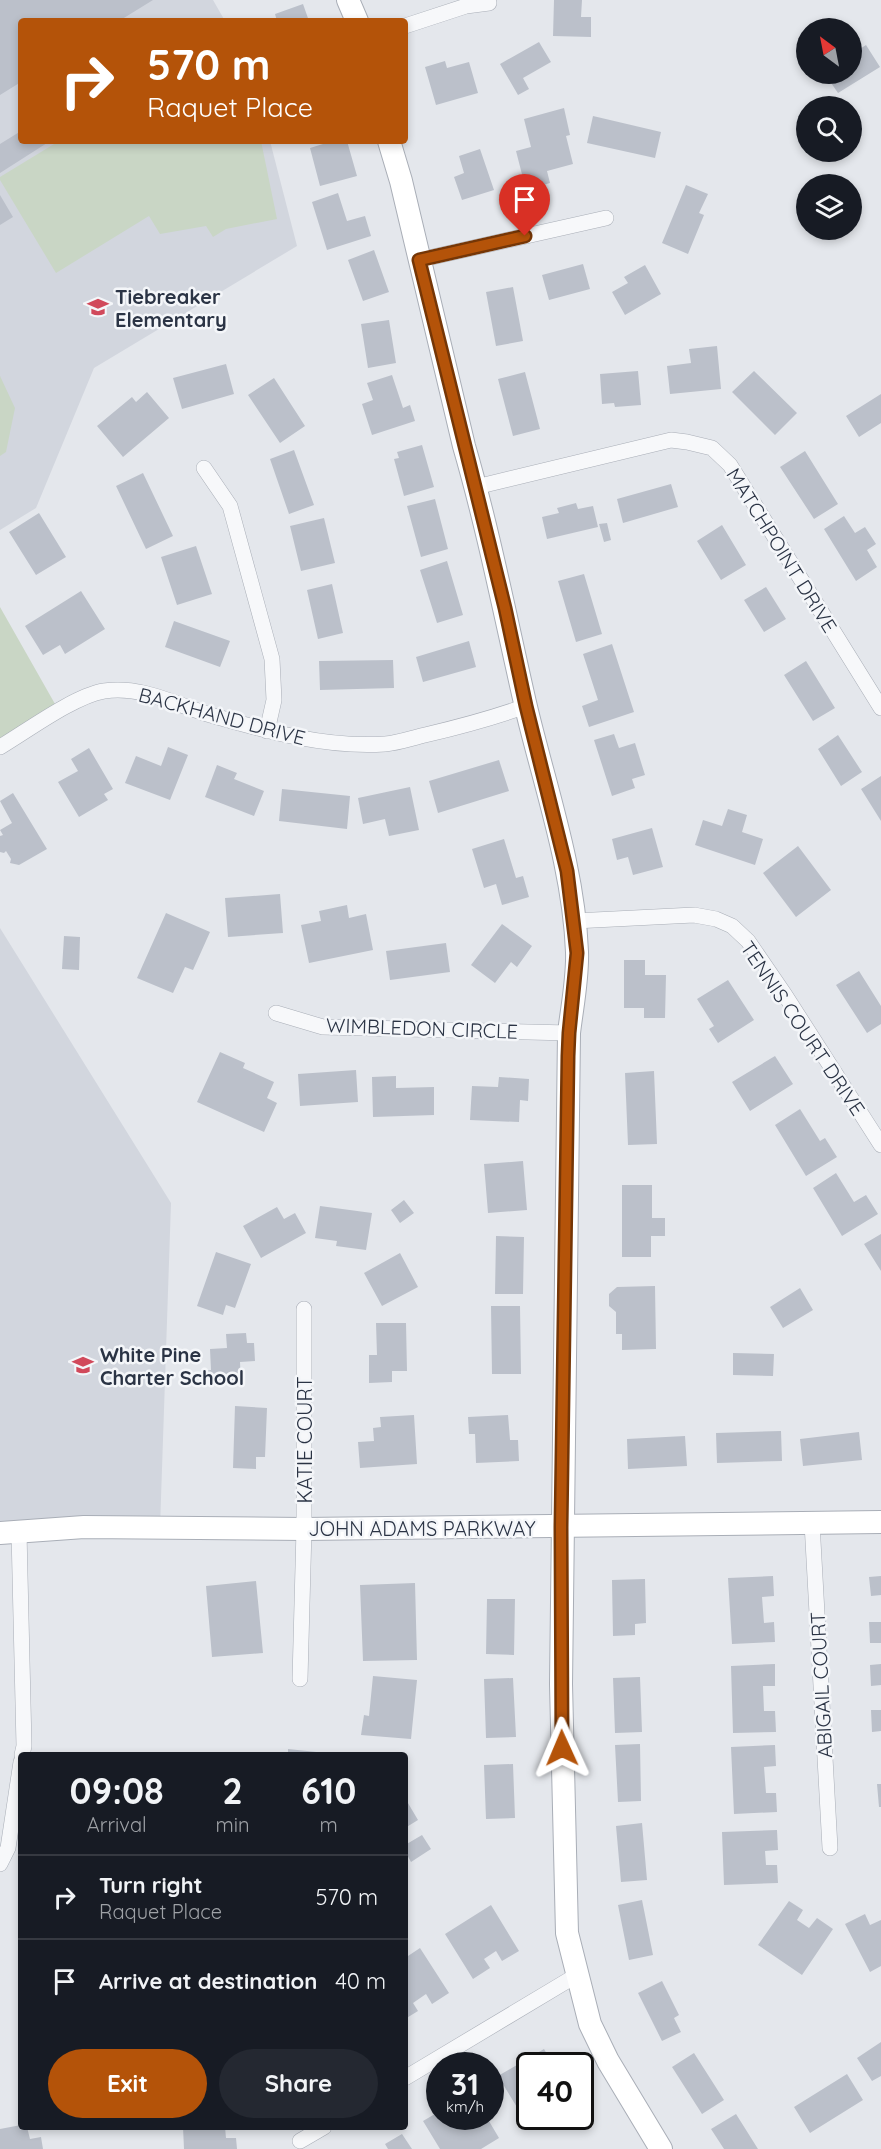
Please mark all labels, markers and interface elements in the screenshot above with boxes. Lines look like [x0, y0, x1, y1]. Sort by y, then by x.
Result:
north arrow [796, 18, 862, 84]
map controls [796, 18, 862, 240]
text: 570 m [147, 38, 271, 91]
icon: right [48, 42, 126, 120]
text: Raquet Place [147, 90, 313, 124]
button: search [796, 96, 862, 162]
pin [499, 174, 550, 236]
button: layers [796, 174, 862, 240]
icon: arrive [508, 183, 541, 216]
place label: Tiebreaker Elementary [115, 284, 227, 332]
school or university icon: Tiebreaker Elementary [86, 295, 110, 319]
street label: MATCHPOINT DRIVE [721, 463, 843, 637]
street label: BACKHAND DRIVE [136, 682, 308, 750]
street label: TENNIS COURT DRIVE [735, 936, 871, 1120]
street label: WIMBLEDON CIRCLE [326, 1012, 518, 1044]
place label: White Pine Charter School [100, 1342, 244, 1390]
school or university icon: White Pine Charter School [71, 1353, 95, 1377]
street label: KATIE COURT [292, 1376, 317, 1504]
street label: JOHN ADAMS PARKWAY [308, 1516, 536, 1541]
street label: ABIGAIL COURT [805, 1611, 837, 1759]
position arrow [530, 1716, 594, 1780]
text: 09:08 [70, 1768, 164, 1813]
text: 2 [222, 1768, 243, 1813]
text: 610 [301, 1768, 356, 1813]
text: Arrival [87, 1812, 147, 1837]
text: min [215, 1812, 250, 1837]
text: m [320, 1812, 338, 1837]
text: Turn right [99, 1871, 203, 1899]
icon: right [48, 1881, 81, 1914]
text: 570 m [316, 1883, 378, 1911]
text: Raquet Place [99, 1899, 222, 1924]
icon: arrive [48, 1965, 81, 1998]
text: Arrive at destination [99, 1967, 317, 1995]
text: 40 m [335, 1967, 386, 1995]
button: Exit [48, 2049, 207, 2118]
button: Share [219, 2049, 378, 2118]
speed limit sign: 40 [516, 2052, 594, 2130]
text: 31 [451, 2065, 479, 2103]
text: km/h [446, 2097, 484, 2116]

